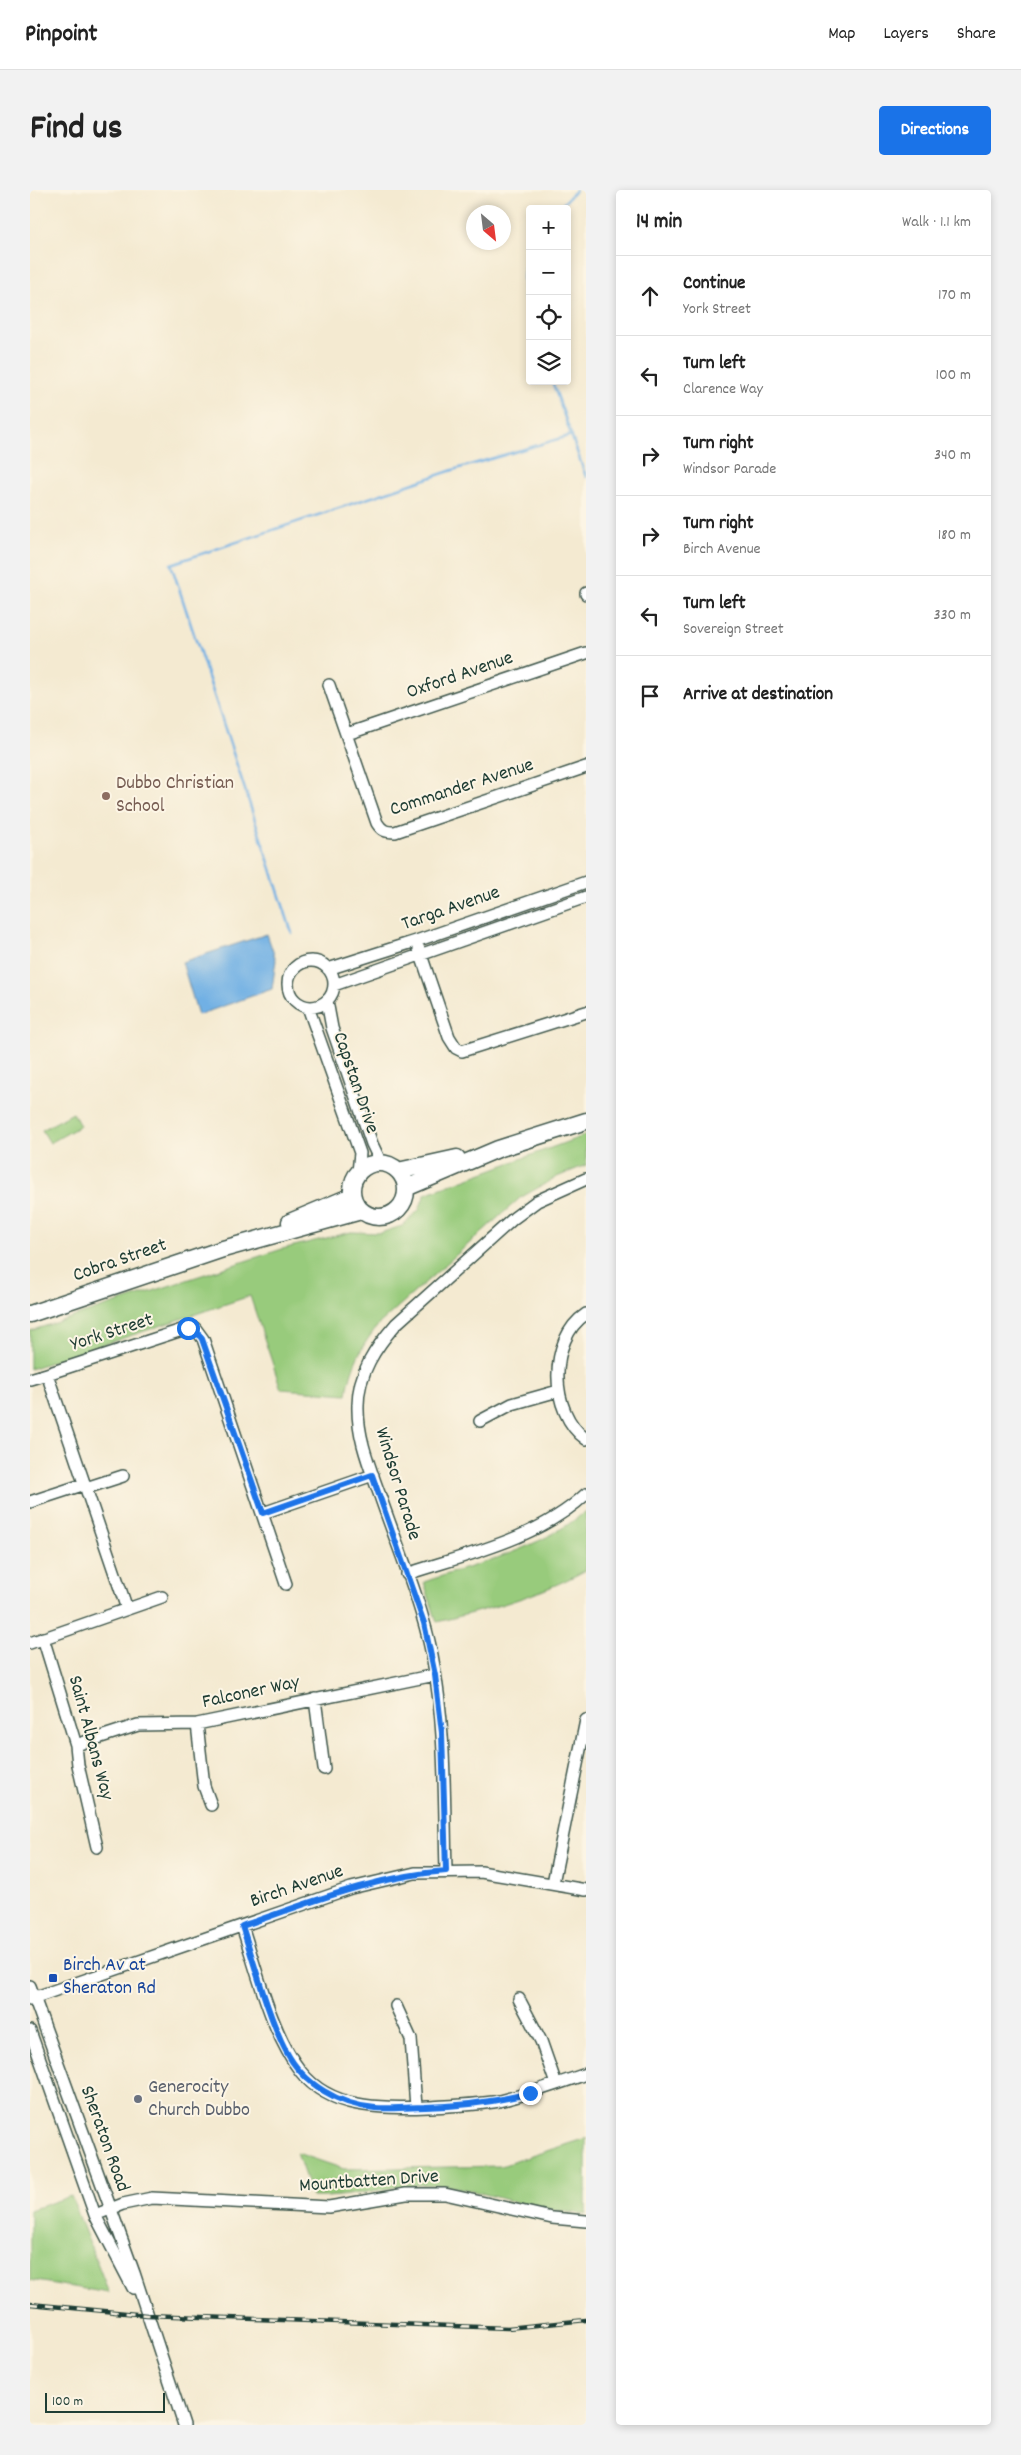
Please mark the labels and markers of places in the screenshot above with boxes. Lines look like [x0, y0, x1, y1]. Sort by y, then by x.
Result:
place label: Dubbo Christian School [116, 770, 234, 821]
marker: Dubbo Christian School [100, 790, 112, 802]
place label: Birch Av at Sheraton Rd [63, 1952, 156, 2003]
marker: Birch Av at Sheraton Rd [47, 1972, 59, 1984]
place label: Generocity Church Dubbo [148, 2074, 250, 2125]
marker: Generocity Church Dubbo [132, 2093, 144, 2105]

